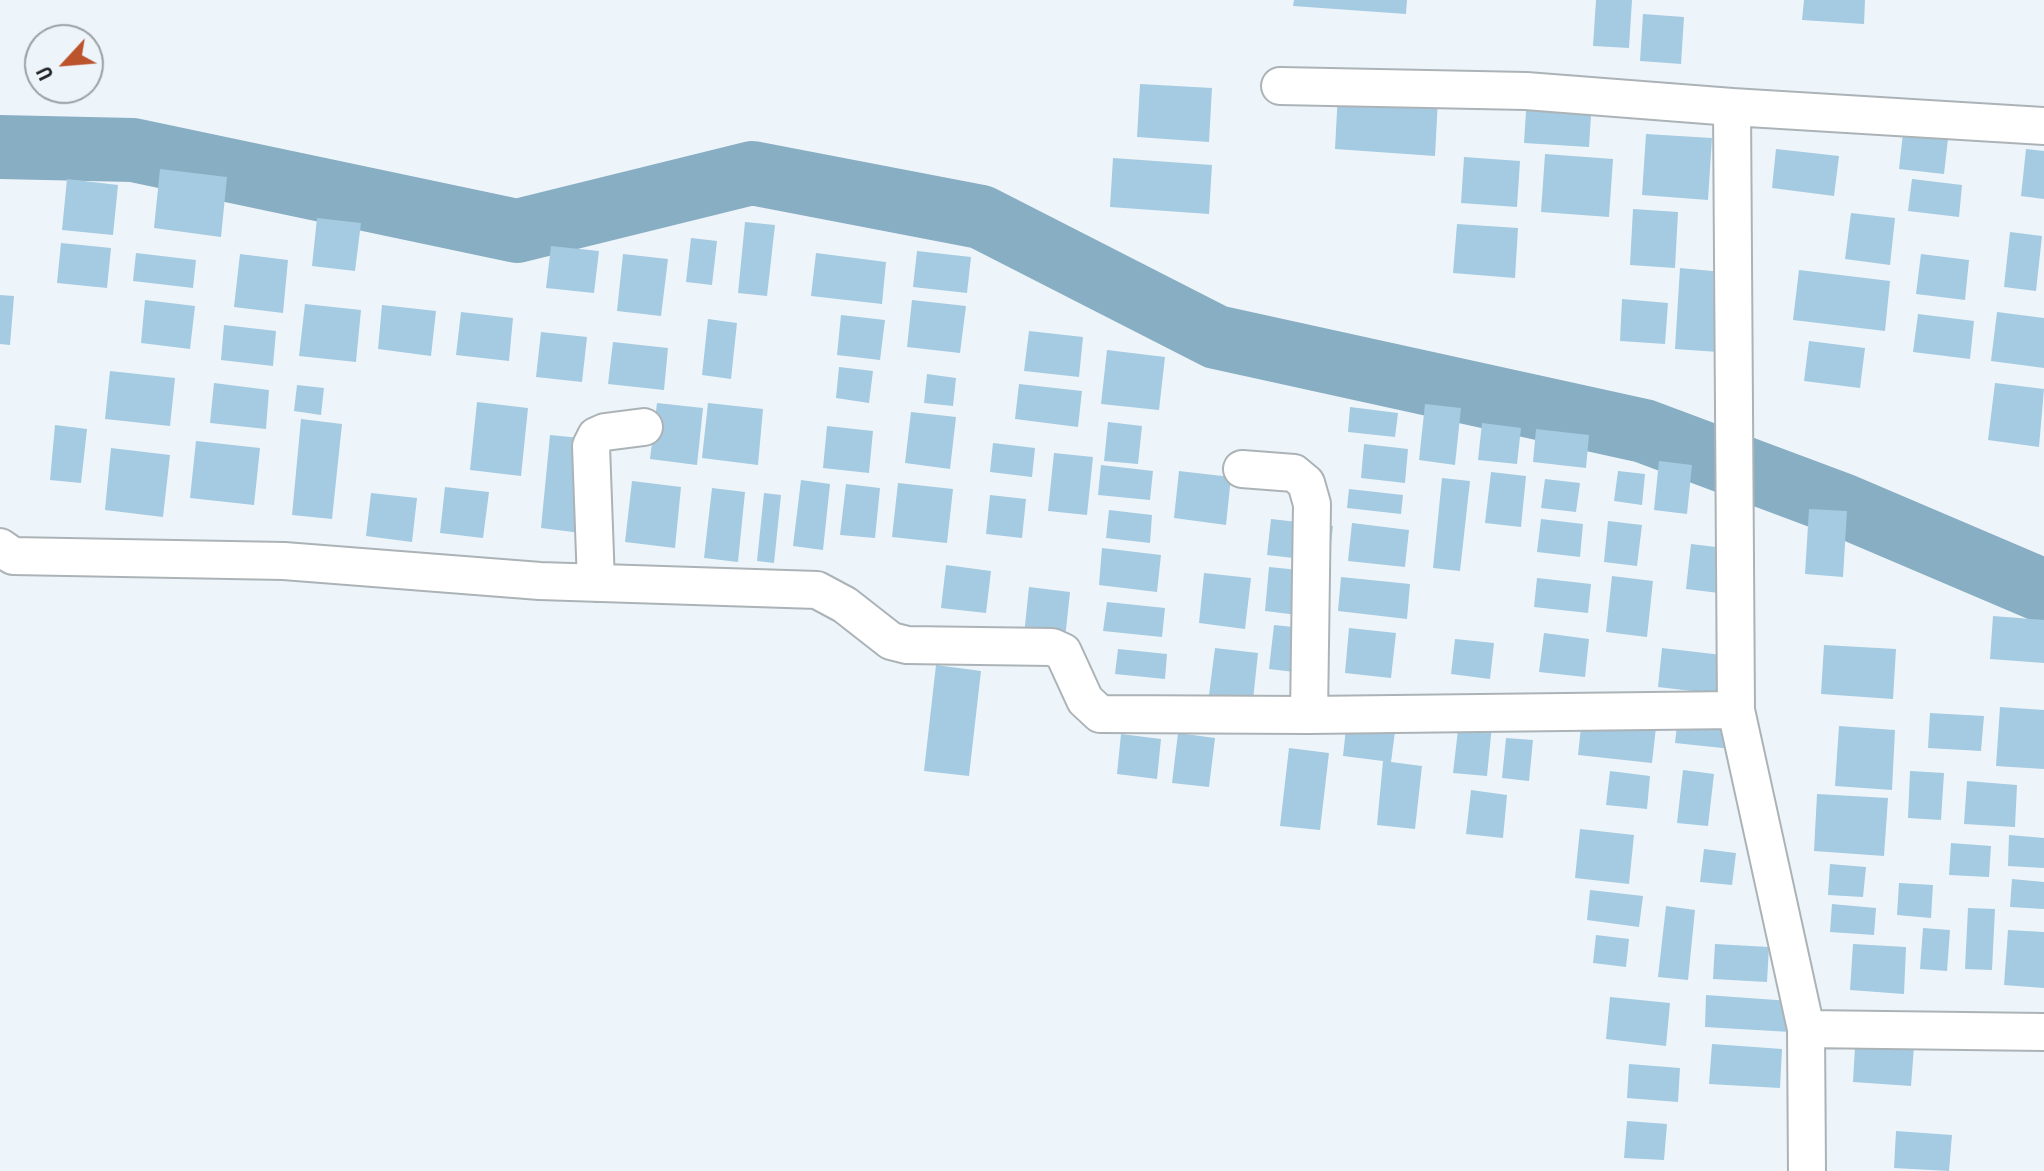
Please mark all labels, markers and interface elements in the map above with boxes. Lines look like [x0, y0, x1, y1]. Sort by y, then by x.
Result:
north arrow [24, 24, 104, 104]
text: U [29, 62, 59, 85]

